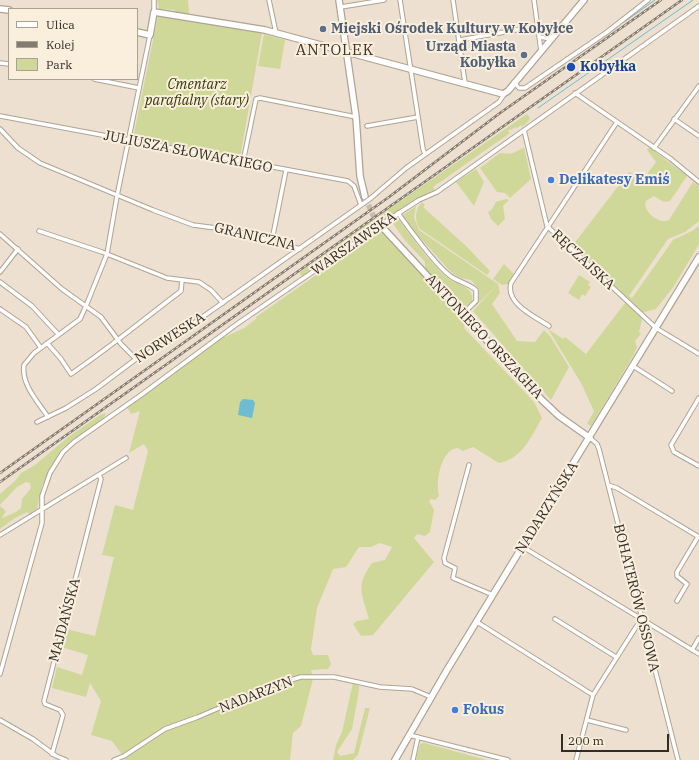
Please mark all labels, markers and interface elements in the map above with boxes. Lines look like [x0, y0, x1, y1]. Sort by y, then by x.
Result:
legend [8, 8, 138, 80]
text: Ulica [46, 17, 75, 32]
place label: Miejski Ośrodek Kultury w Kobyłce [331, 21, 573, 37]
marker: Miejski Ośrodek Kultury w Kobyłce [318, 24, 328, 34]
text: Kolej [46, 37, 75, 52]
place label: Urząd Miasta Kobyłka [425, 39, 516, 72]
district label: ANTOLEK [296, 42, 374, 60]
marker: Urząd Miasta Kobyłka [519, 50, 529, 60]
text: Park [46, 57, 72, 72]
place label: Kobyłka [580, 59, 636, 75]
marker: Kobyłka [565, 61, 577, 73]
park label: Cmentarz parafialny (stary) [145, 77, 249, 110]
street label: JULIUSZA SŁOWACKIEGO [102, 127, 274, 177]
place label: Delikatesy Emiś [559, 172, 670, 188]
marker: Delikatesy Emiś [546, 175, 556, 185]
street label: WARSZAWSKA [308, 209, 400, 279]
street label: GRANICZNA [213, 219, 297, 255]
street label: RĘCZAJSKA [548, 227, 618, 293]
street label: ANTONIEGO ORSZAGHA [422, 271, 546, 403]
street label: NORWESKA [132, 309, 208, 367]
street label: NADARZYŃSKA [512, 459, 582, 557]
street label: BOHATERÓW OSSOWA [609, 522, 663, 674]
street label: MAJDAŃSKA [46, 576, 84, 664]
street label: NADARZYN [217, 673, 295, 717]
place label: Fokus [463, 702, 504, 718]
marker: Fokus [450, 705, 460, 715]
scale bar [563, 726, 671, 752]
text: 200 m [568, 733, 604, 748]

